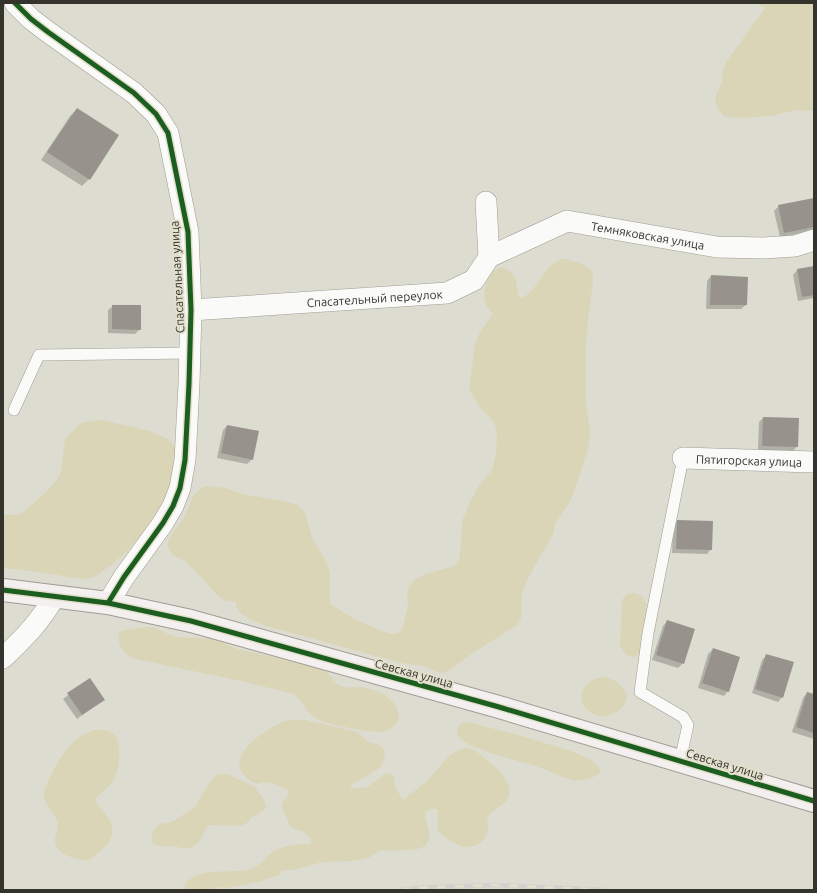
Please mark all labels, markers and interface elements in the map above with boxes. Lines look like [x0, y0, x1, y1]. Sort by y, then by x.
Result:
street label: Темняковская улица [590, 219, 705, 251]
street label: Спасательная улица [168, 220, 186, 334]
street label: Спасательный переулок [306, 287, 443, 309]
street label: Пятигорская улица [696, 452, 802, 468]
street label: Севская улица [373, 656, 455, 690]
street label: Севская улица [685, 746, 765, 782]

